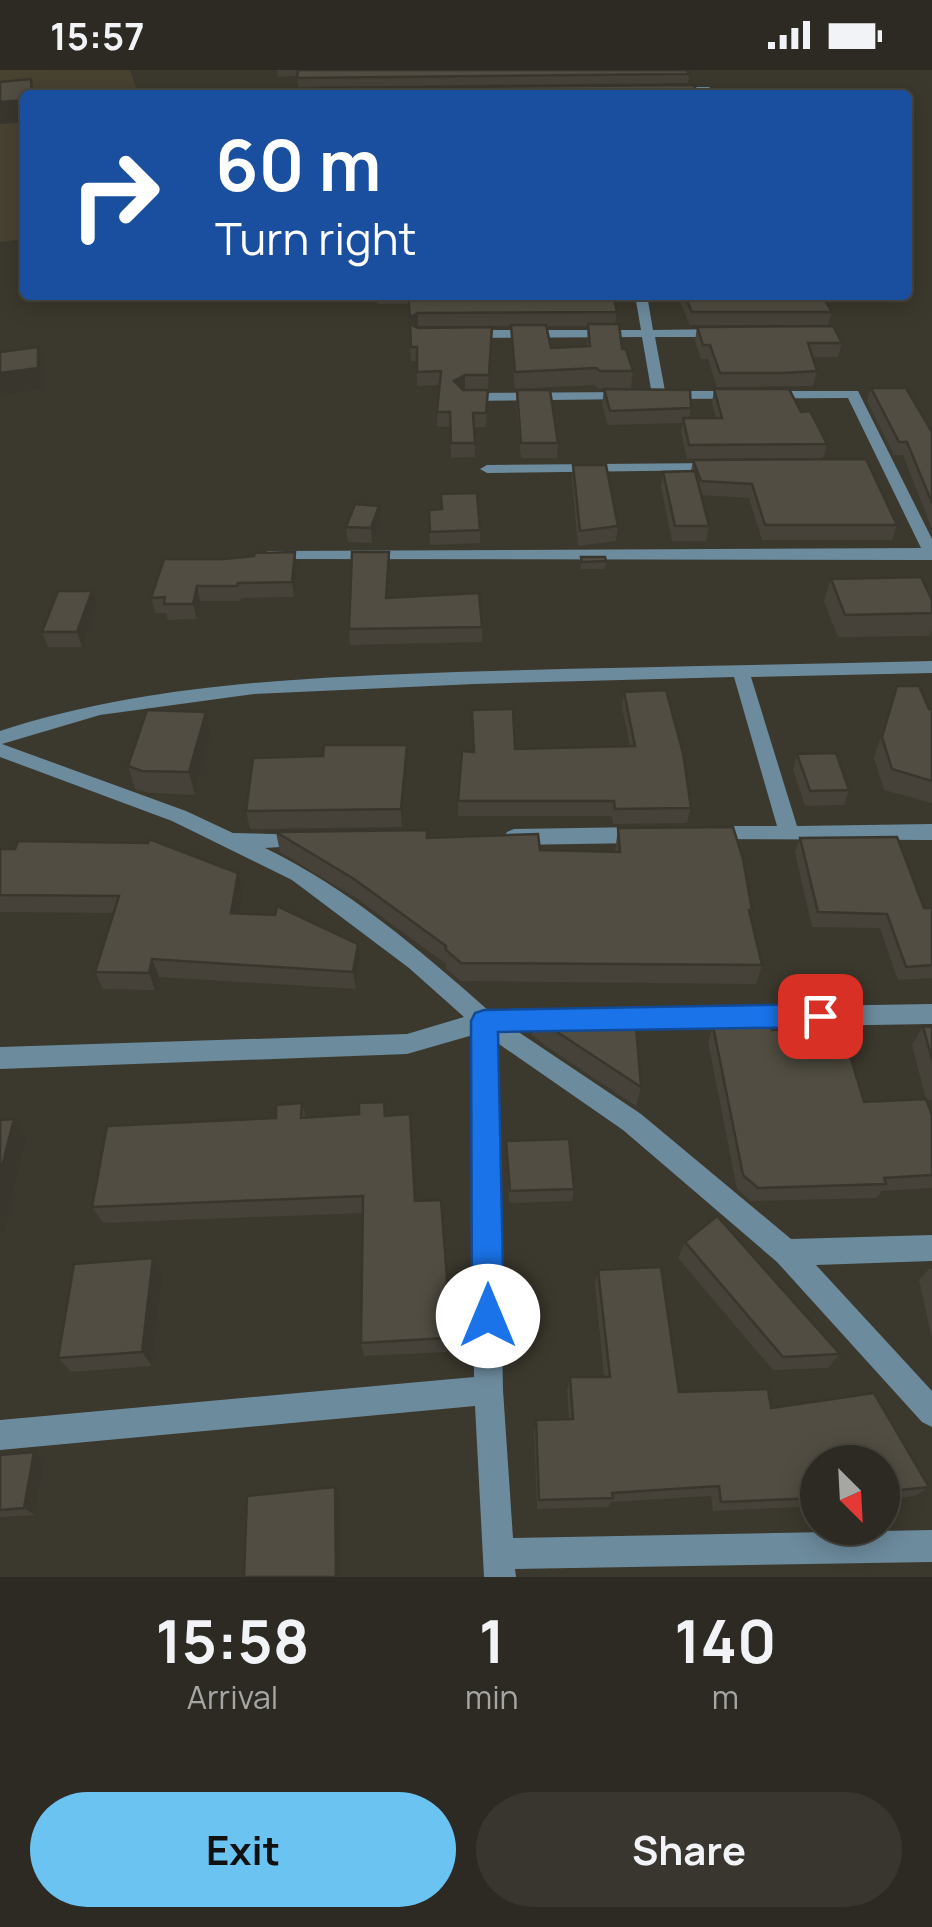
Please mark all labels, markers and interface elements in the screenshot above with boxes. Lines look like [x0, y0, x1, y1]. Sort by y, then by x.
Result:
text: 15:57 [50, 9, 144, 61]
text: 60 m [215, 116, 382, 212]
icon: right [50, 130, 180, 260]
text: Turn right [215, 207, 416, 269]
pin [778, 974, 863, 1059]
icon: arrive [793, 989, 848, 1044]
position arrow [436, 1264, 540, 1368]
north arrow [800, 1445, 900, 1545]
map controls [800, 1445, 900, 1545]
text: 15:58 [156, 1599, 309, 1681]
text: 1 [479, 1599, 505, 1681]
text: 140 [674, 1599, 776, 1681]
text: Arrival [187, 1675, 278, 1719]
text: min [465, 1675, 519, 1719]
text: m [712, 1675, 739, 1719]
button: Exit [30, 1792, 456, 1907]
button: Share [476, 1792, 902, 1907]

